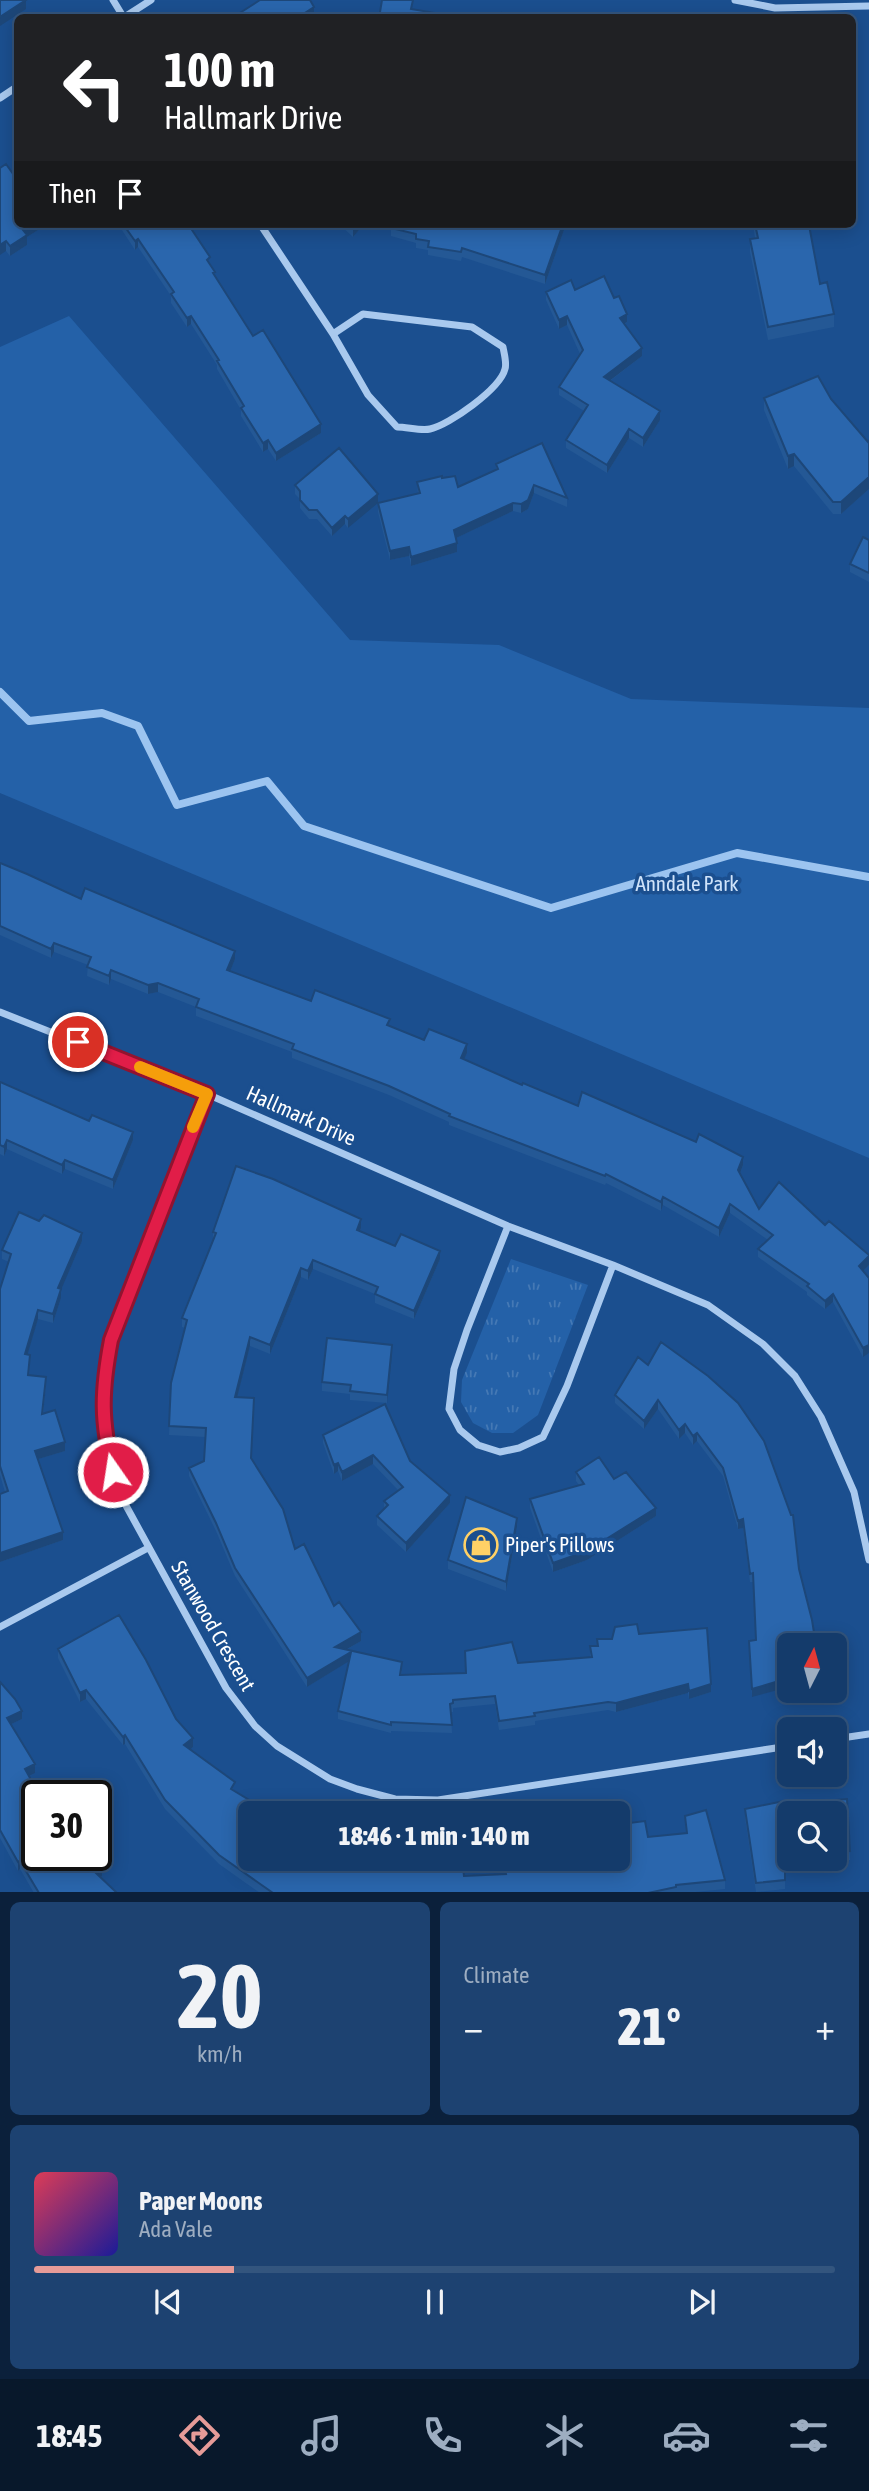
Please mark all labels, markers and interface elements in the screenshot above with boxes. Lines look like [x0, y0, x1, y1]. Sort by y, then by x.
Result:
text: 100 m [164, 41, 275, 97]
icon: left [49, 42, 140, 133]
text: Hallmark Drive [164, 99, 342, 136]
icon: arrive [111, 175, 149, 213]
text: Then [49, 179, 97, 209]
park label: Anndale Park [635, 871, 739, 895]
pin [48, 1012, 108, 1072]
icon: arrive [59, 1023, 97, 1061]
street label: Hallmark Drive [243, 1080, 360, 1150]
position arrow [76, 1435, 150, 1509]
shop icon: Piper's Pillows [462, 1526, 500, 1564]
place label: Piper's Pillows [505, 1532, 614, 1556]
street label: Stanwood Crescent [167, 1556, 261, 1695]
north arrow [777, 1633, 847, 1703]
map controls [777, 1633, 847, 1871]
button: sound [777, 1717, 847, 1787]
speed limit sign: 30 [21, 1780, 112, 1871]
button: search [777, 1801, 847, 1871]
text: 18:46 · 1 min · 140 m [339, 1821, 529, 1851]
text: 20 [177, 1943, 263, 2047]
text: Climate [464, 1962, 529, 1988]
text: 21° [618, 1996, 681, 2056]
text: − [464, 2005, 483, 2048]
text: + [815, 2005, 835, 2048]
text: km/h [197, 2041, 243, 2067]
text: Paper Moons [139, 2186, 262, 2216]
text: Ada Vale [139, 2216, 213, 2242]
icon: previous [149, 2283, 187, 2321]
icon: pause [416, 2283, 454, 2321]
icon: next [683, 2283, 721, 2321]
icon: directions [175, 2411, 224, 2460]
icon: music [297, 2411, 346, 2460]
icon: phone [418, 2411, 467, 2460]
icon: climate [540, 2411, 589, 2460]
icon: car [662, 2411, 711, 2460]
icon: filters [784, 2411, 833, 2460]
text: 18:45 [36, 2417, 102, 2454]

